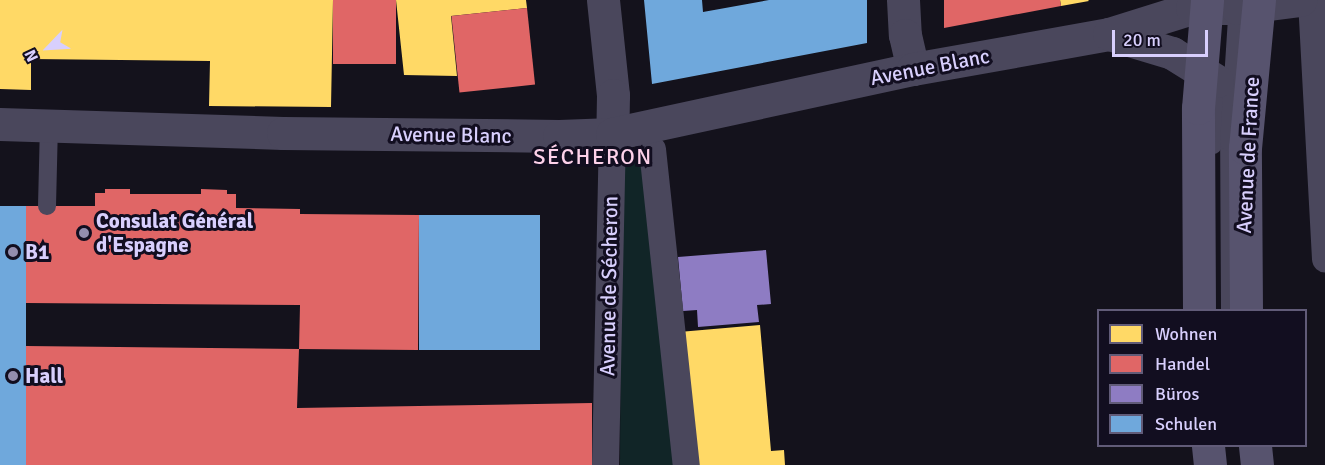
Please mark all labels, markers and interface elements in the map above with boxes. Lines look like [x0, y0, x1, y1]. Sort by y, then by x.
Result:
north arrow [18, 18, 78, 78]
scale bar [1115, 18, 1211, 56]
text: 20 m [1123, 29, 1161, 51]
street label: Avenue Blanc [868, 43, 992, 91]
text: N [20, 46, 43, 65]
street label: Avenue de France [1231, 76, 1265, 234]
street label: Avenue Blanc [390, 121, 512, 149]
district label: SÉCHERON [533, 144, 653, 170]
street label: Avenue de Sécheron [595, 196, 623, 376]
place label: Consulat Général d'Espagne [96, 208, 253, 258]
marker: Consulat Général d'Espagne [77, 226, 91, 240]
place label: B1 [25, 239, 49, 265]
marker: B1 [6, 245, 20, 259]
legend [1097, 309, 1307, 447]
text: Wohnen [1155, 323, 1217, 345]
text: Handel [1155, 353, 1210, 375]
place label: Hall [25, 363, 63, 389]
marker: Hall [6, 369, 20, 383]
text: Büros [1155, 383, 1199, 405]
text: Schulen [1155, 413, 1217, 435]

